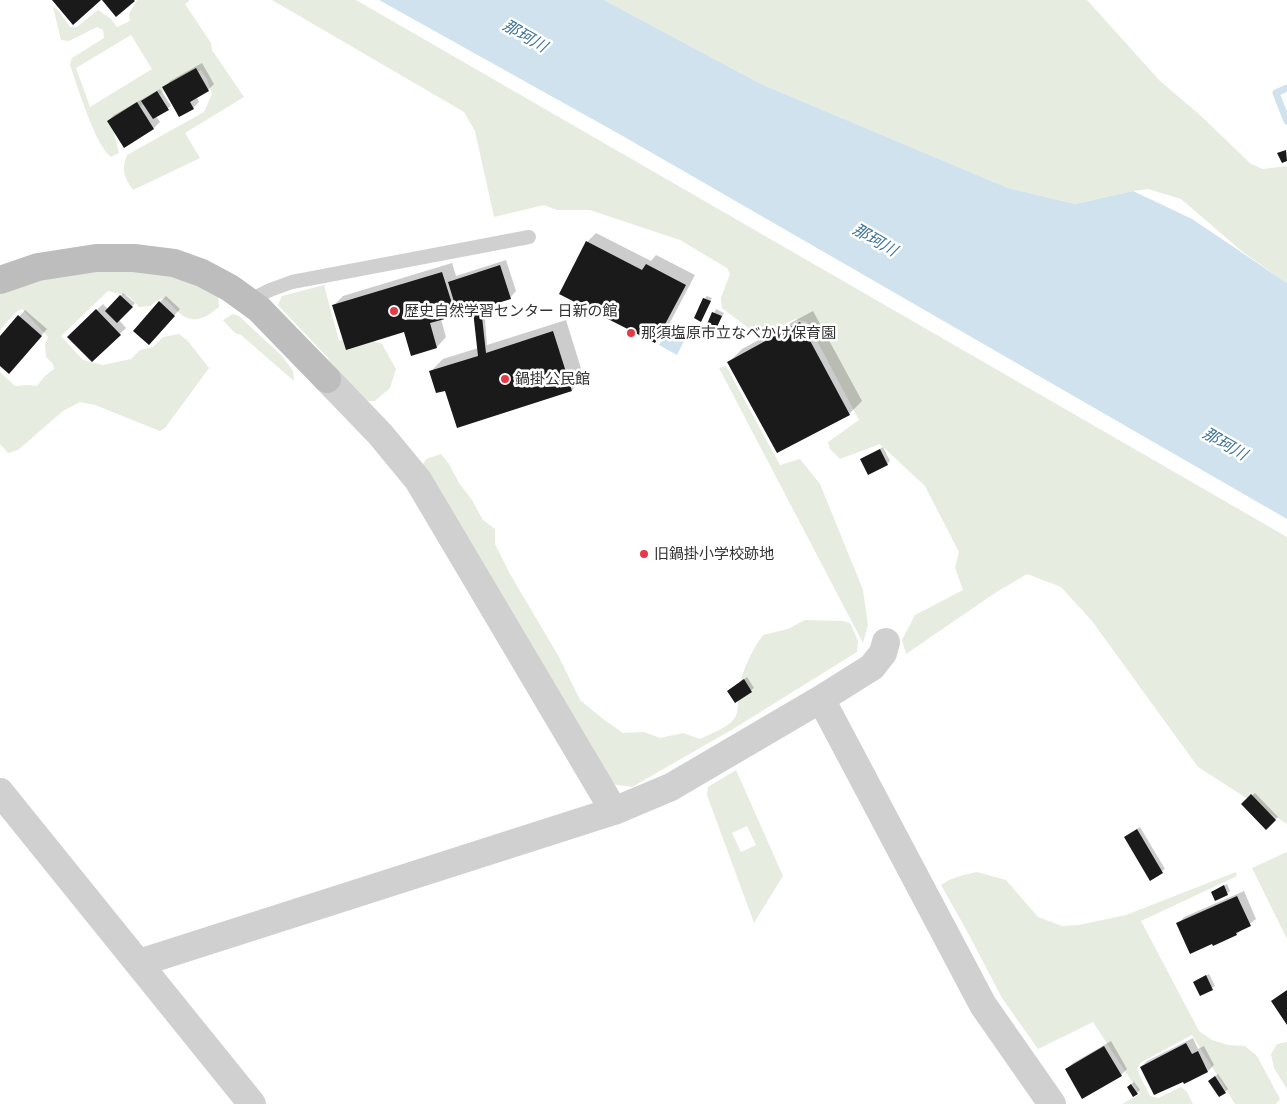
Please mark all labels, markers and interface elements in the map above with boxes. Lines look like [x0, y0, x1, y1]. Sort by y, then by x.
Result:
water label: 那珂川 [499, 16, 551, 56]
water label: 那珂川 [849, 220, 901, 260]
place label: 歴史自然学習センター 日新の館 [404, 302, 617, 320]
marker: 歴史自然学習センター 日新の館 [388, 305, 400, 317]
place label: 那須塩原市立なべかけ保育園 [641, 324, 836, 342]
marker: 那須塩原市立なべかけ保育園 [625, 327, 637, 339]
place label: 鍋掛公民館 [515, 370, 590, 388]
marker: 鍋掛公民館 [499, 373, 511, 385]
water label: 那珂川 [1199, 424, 1251, 464]
place label: 旧鍋掛小学校跡地 [654, 545, 774, 563]
marker: 旧鍋掛小学校跡地 [638, 548, 650, 560]

